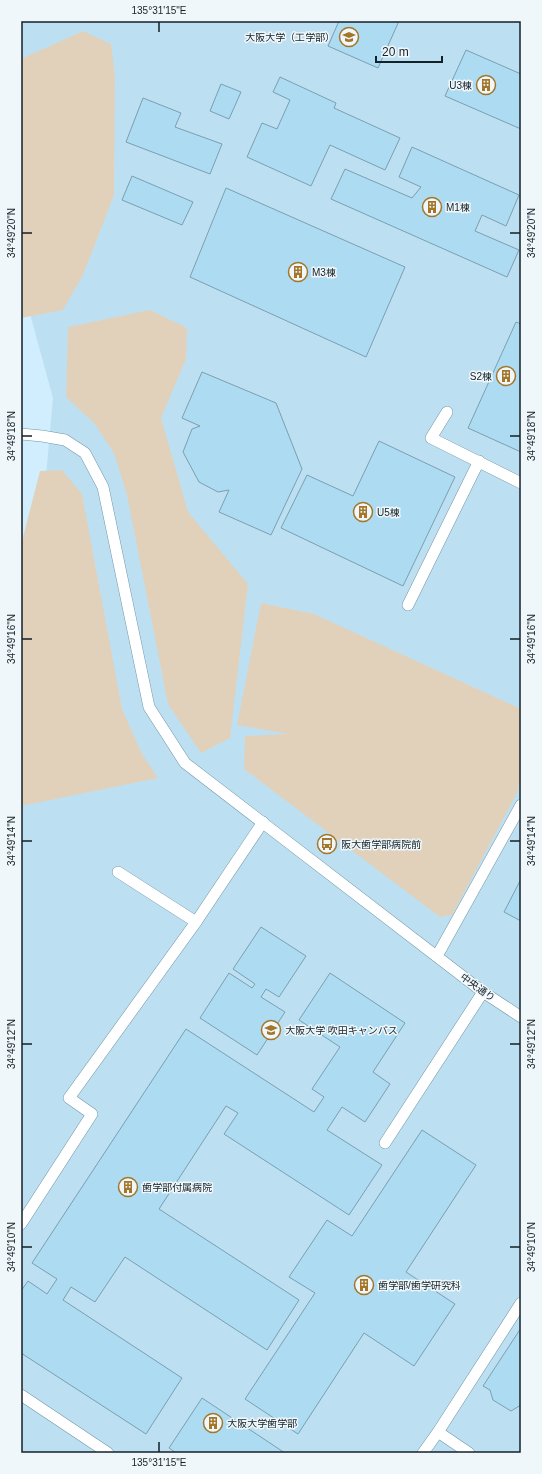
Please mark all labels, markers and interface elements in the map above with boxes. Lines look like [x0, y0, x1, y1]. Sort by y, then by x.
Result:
text: 135°31'15"E [131, 5, 187, 16]
school or university icon: 大阪大学（工学部） [338, 26, 360, 48]
place label: 大阪大学（工学部） [245, 32, 335, 43]
scale bar [376, 38, 442, 64]
text: 20 m [382, 45, 409, 59]
building icon: U3棟 [475, 74, 497, 96]
place label: U3棟 [449, 80, 472, 91]
building icon: M1棟 [421, 196, 443, 218]
place label: M1棟 [446, 202, 470, 213]
text: 34°49'20"N [6, 208, 17, 258]
text: 34°49'20"N [526, 208, 537, 258]
building icon: M3棟 [287, 261, 309, 283]
place label: M3棟 [312, 267, 336, 278]
building icon: S2棟 [495, 365, 517, 387]
place label: S2棟 [470, 371, 492, 382]
text: 34°49'18"N [6, 411, 17, 461]
text: 34°49'18"N [526, 411, 537, 461]
building icon: U5棟 [352, 501, 374, 523]
place label: U5棟 [377, 507, 400, 518]
text: 34°49'16"N [6, 614, 17, 664]
text: 34°49'16"N [526, 614, 537, 664]
text: 34°49'14"N [6, 816, 17, 866]
text: 34°49'14"N [526, 816, 537, 866]
bus stop icon: 阪大歯学部病院前 [316, 833, 338, 855]
place label: 阪大歯学部病院前 [341, 839, 421, 850]
street label: 中央通り [458, 971, 497, 1004]
text: 34°49'12"N [6, 1019, 17, 1069]
school or university icon: 大阪大学 吹田キャンパス [260, 1019, 282, 1041]
text: 34°49'12"N [526, 1019, 537, 1069]
place label: 大阪大学 吹田キャンパス [285, 1025, 398, 1036]
building icon: 歯学部付属病院 [117, 1176, 139, 1198]
place label: 歯学部付属病院 [142, 1182, 212, 1193]
text: 34°49'10"N [6, 1222, 17, 1272]
text: 34°49'10"N [526, 1222, 537, 1272]
building icon: 歯学部/歯学研究科 [353, 1274, 375, 1296]
place label: 歯学部/歯学研究科 [378, 1280, 461, 1291]
building icon: 大阪大学歯学部 [202, 1412, 224, 1434]
place label: 大阪大学歯学部 [227, 1418, 297, 1429]
text: 135°31'15"E [131, 1457, 187, 1468]

